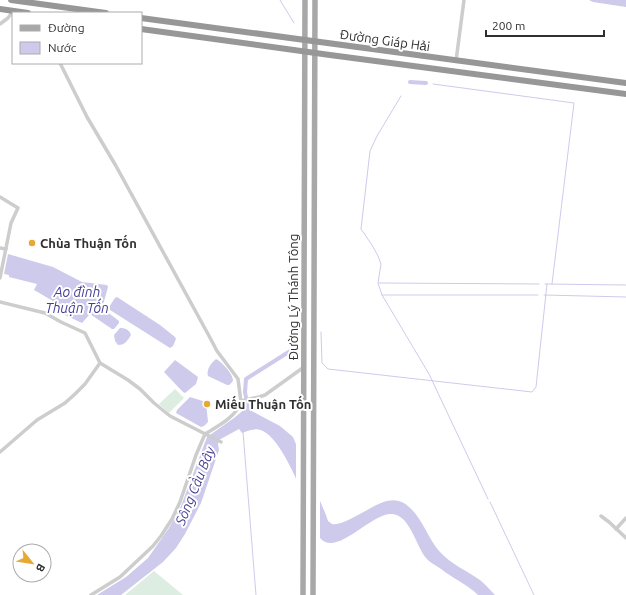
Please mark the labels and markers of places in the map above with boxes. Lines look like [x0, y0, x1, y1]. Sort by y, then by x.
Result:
place label: Chùa Thuận Tốn [40, 234, 137, 250]
marker: Chùa Thuận Tốn [27, 238, 37, 248]
place label: Miếu Thuận Tốn [215, 395, 311, 411]
marker: Miếu Thuận Tốn [202, 399, 212, 409]

